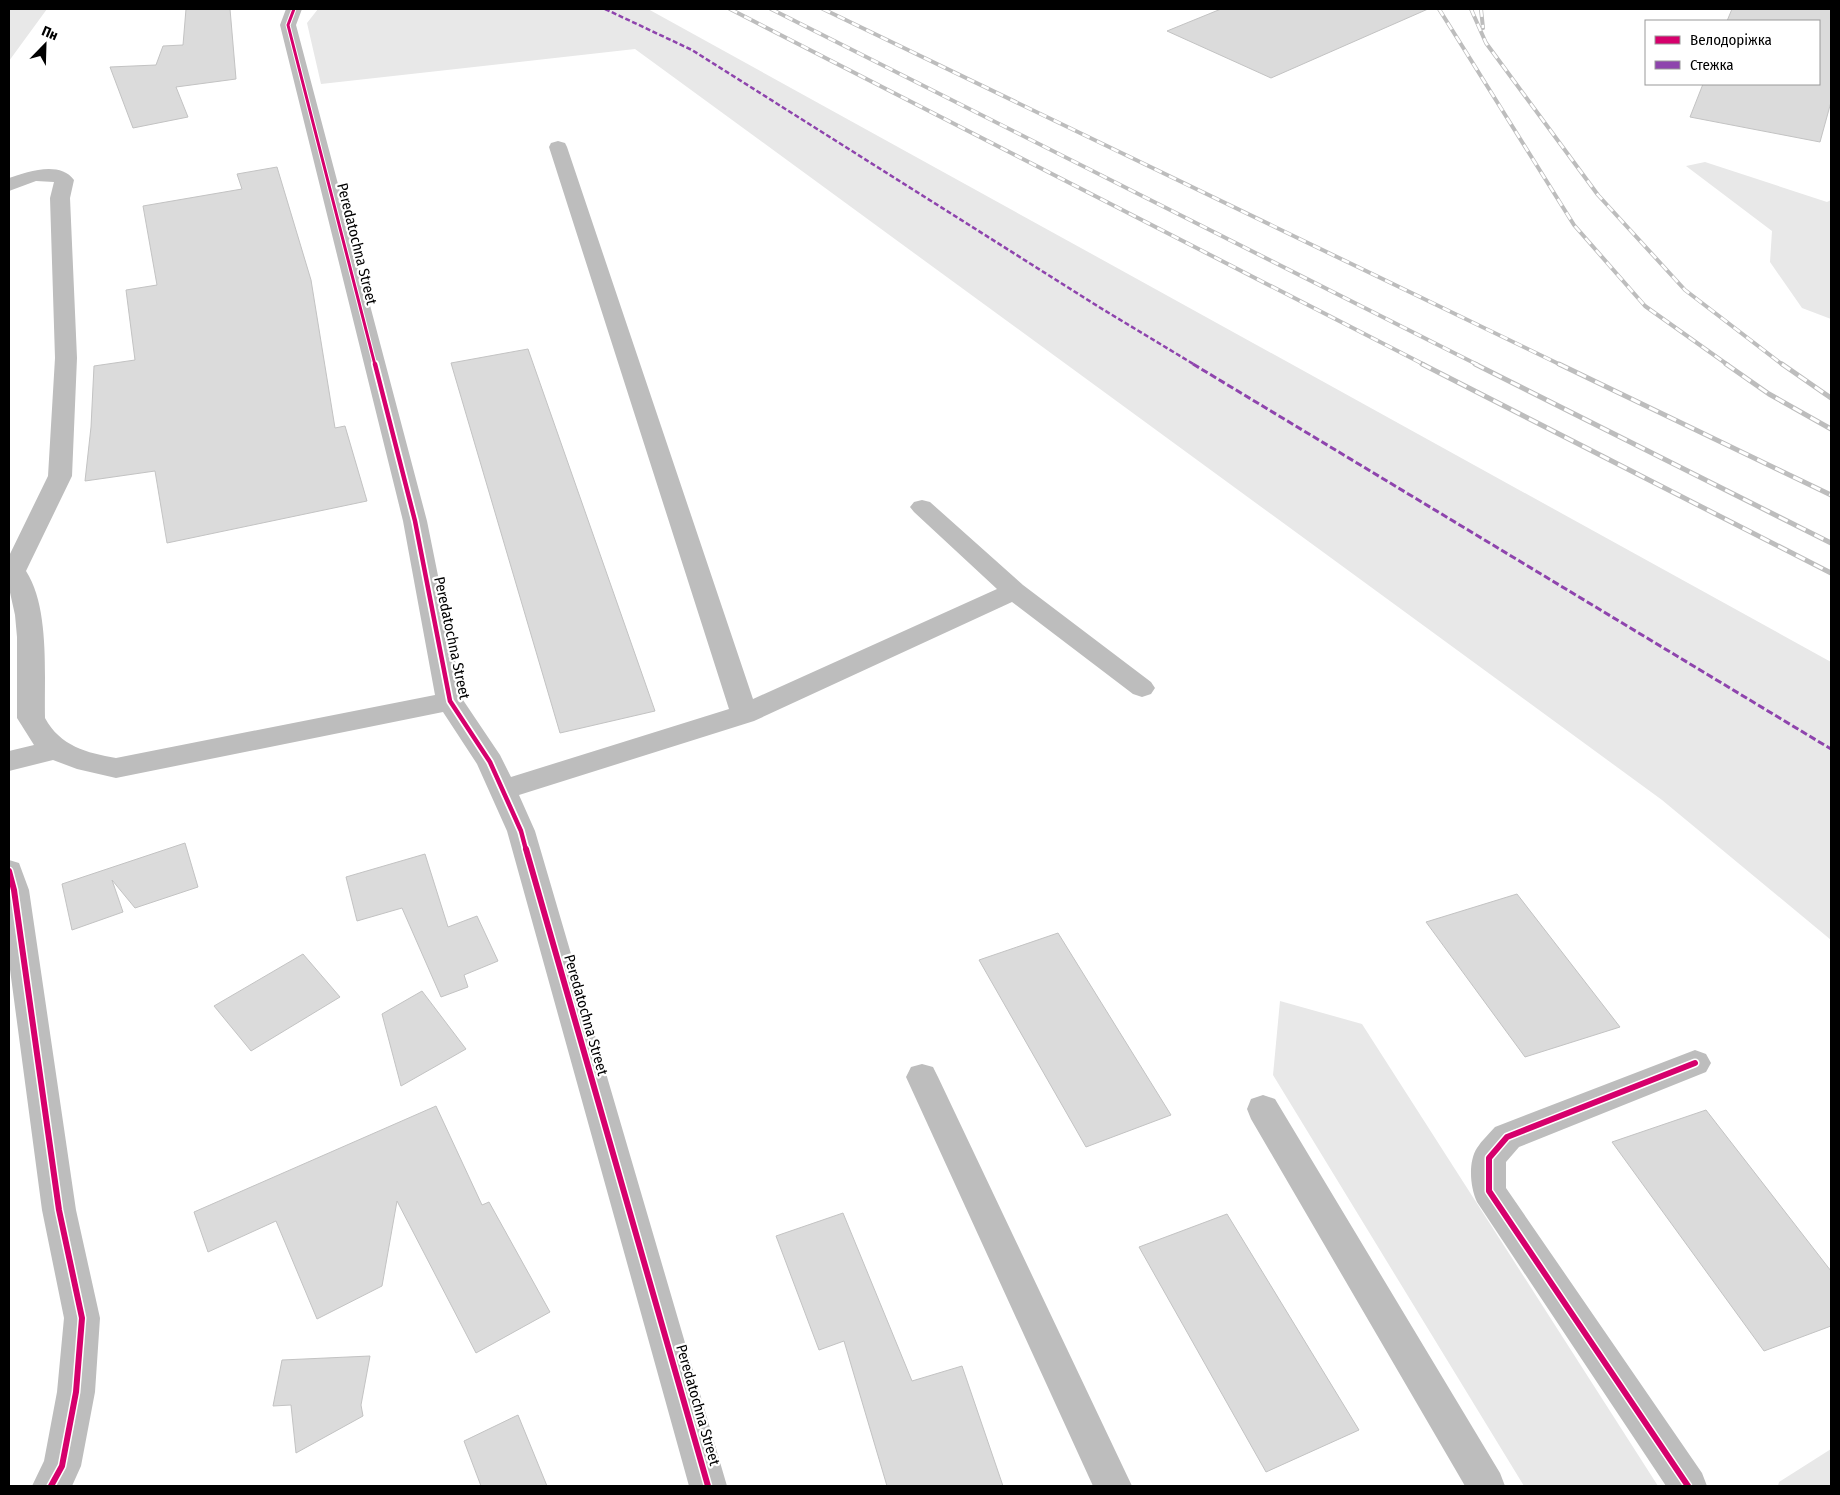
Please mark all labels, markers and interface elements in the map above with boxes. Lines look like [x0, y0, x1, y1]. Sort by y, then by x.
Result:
north arrow [20, 20, 70, 70]
legend [1645, 20, 1820, 85]
text: Пн [39, 23, 61, 44]
text: Велодоріжка [1690, 31, 1772, 49]
text: Стежка [1690, 56, 1734, 74]
street label: Peredatochna Street [333, 181, 381, 307]
street label: Peredatochna Street [430, 575, 474, 701]
street label: Peredatochna Street [560, 952, 612, 1078]
street label: Peredatochna Street [672, 1342, 724, 1468]

